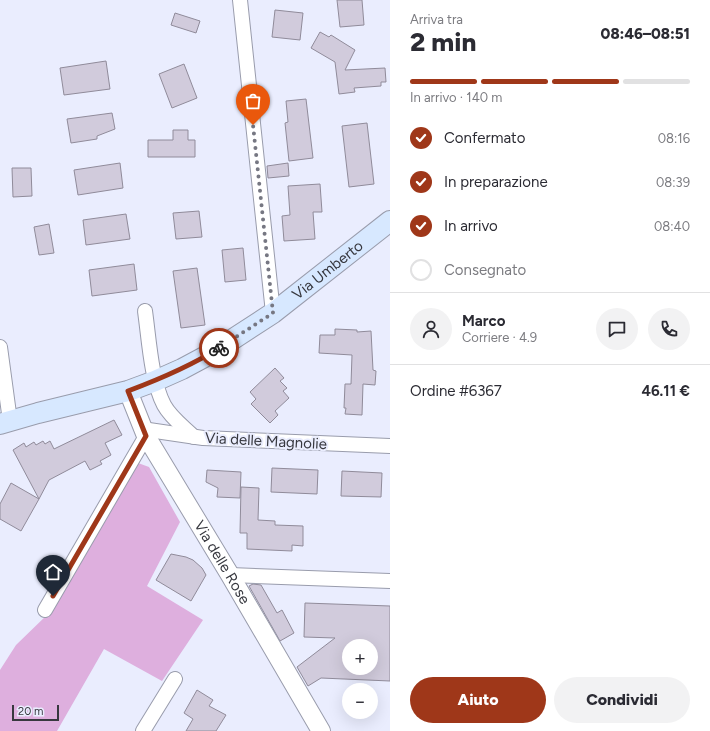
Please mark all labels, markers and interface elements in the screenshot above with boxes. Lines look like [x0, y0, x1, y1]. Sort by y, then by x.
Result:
text: Arriva tra [410, 12, 463, 27]
text: 08:46–08:51 [601, 25, 690, 43]
text: 2 min [410, 26, 476, 58]
pin [236, 84, 270, 125]
icon: bag [242, 90, 264, 112]
text: In arrivo · 140 m [410, 90, 502, 105]
icon: check [410, 127, 432, 149]
text: Confermato [444, 129, 525, 147]
text: 08:16 [658, 131, 690, 146]
icon: check [410, 171, 432, 193]
text: In preparazione [444, 173, 548, 191]
text: 08:39 [656, 175, 690, 190]
icon: check [410, 215, 432, 237]
text: In arrivo [444, 217, 498, 235]
text: 08:40 [654, 219, 690, 234]
street label: Via Umberto [289, 236, 367, 303]
text: Consegnato [444, 261, 526, 279]
button: person [410, 308, 452, 350]
button: chat [596, 308, 638, 350]
button: phone [648, 308, 690, 350]
text: Marco [462, 312, 505, 330]
courier [199, 328, 239, 368]
text: Corriere · 4.9 [462, 330, 537, 345]
icon: bike [208, 337, 230, 359]
text: Ordine #6367 [410, 382, 502, 400]
text: 46.11 € [641, 382, 690, 400]
street label: Via delle Magnolie [205, 429, 327, 453]
street label: Via delle Rose [190, 517, 254, 607]
pin [36, 555, 70, 596]
icon: home [42, 561, 64, 583]
map controls [342, 639, 378, 719]
button: + [342, 639, 378, 675]
button: Aiuto [410, 677, 546, 723]
button: Condividi [554, 677, 690, 723]
button: − [342, 683, 378, 719]
scale bar [12, 703, 59, 722]
text: 20 m [18, 705, 43, 718]

